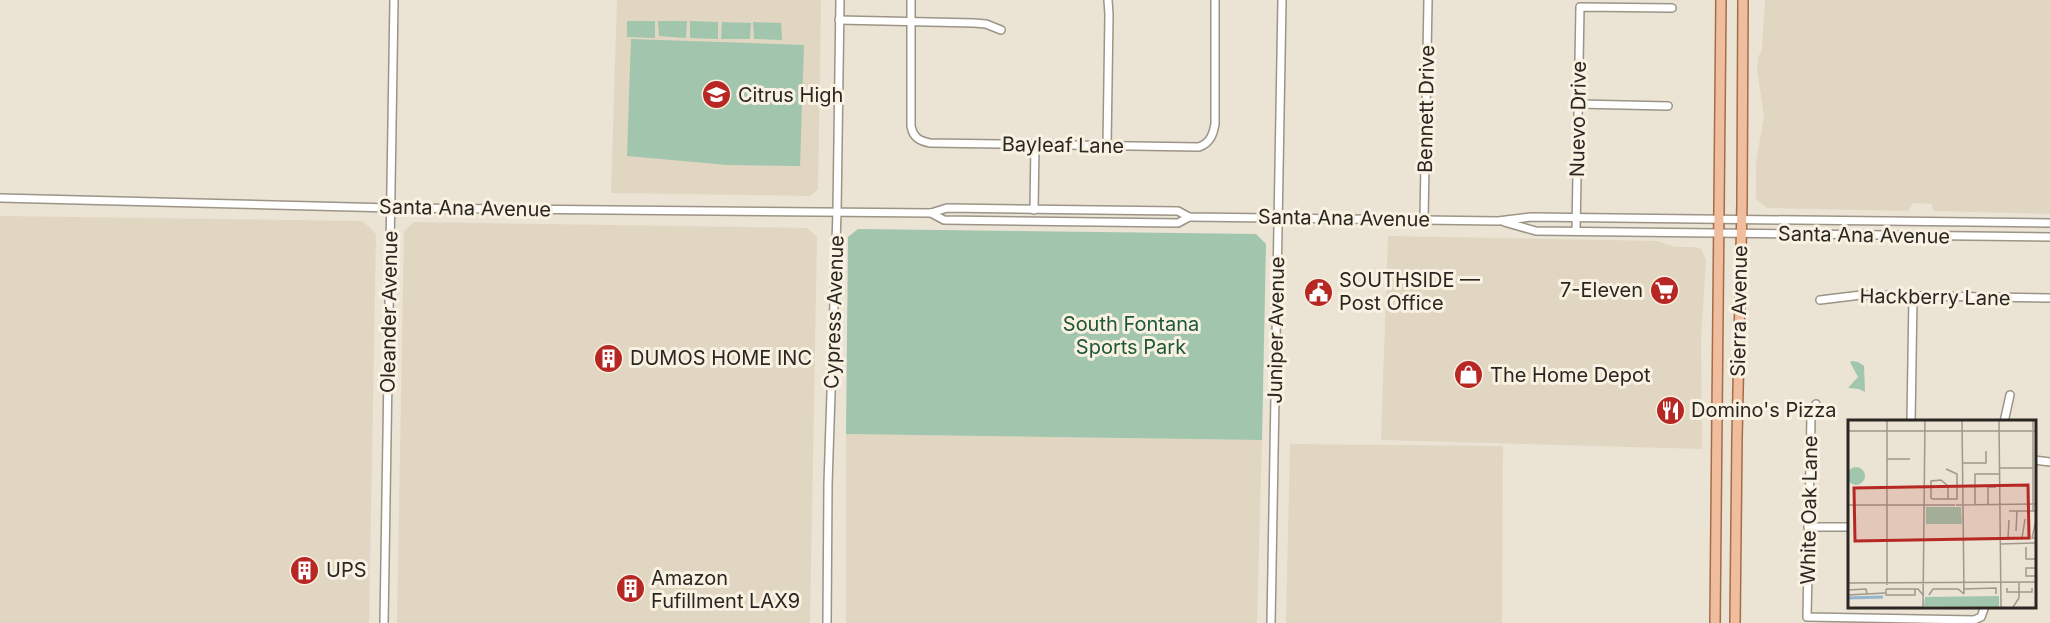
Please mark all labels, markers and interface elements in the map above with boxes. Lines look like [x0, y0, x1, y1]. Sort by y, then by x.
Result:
street label: Bennett Drive [1413, 45, 1439, 173]
street label: Nuevo Drive [1565, 61, 1591, 177]
school or university icon: Citrus High [701, 79, 733, 111]
place label: Citrus High [738, 83, 843, 107]
street label: Bayleaf Lane [1002, 132, 1124, 158]
street label: Santa Ana Avenue [379, 194, 551, 222]
street label: Santa Ana Avenue [1258, 204, 1430, 232]
street label: Santa Ana Avenue [1778, 221, 1950, 249]
street label: Oleander Avenue [376, 231, 402, 393]
street label: Cypress Avenue [819, 235, 849, 389]
street label: Sierra Avenue [1726, 245, 1752, 377]
street label: Juniper Avenue [1263, 256, 1289, 404]
place label: SOUTHSIDE — Post Office [1339, 268, 1480, 315]
supermarket icon: 7-Eleven [1648, 274, 1680, 306]
public building icon: SOUTHSIDE — Post Office [1302, 276, 1334, 308]
place label: 7-Eleven [1560, 278, 1643, 302]
street label: Hackberry Lane [1859, 284, 2011, 310]
park label: South Fontana Sports Park [1063, 312, 1199, 359]
building icon: DUMOS HOME INC [593, 342, 625, 374]
place label: DUMOS HOME INC [630, 346, 812, 370]
shop icon: The Home Depot [1453, 359, 1485, 391]
place label: The Home Depot [1490, 363, 1651, 387]
restaurant icon: Domino's Pizza [1654, 394, 1686, 426]
place label: Domino's Pizza [1691, 398, 1836, 422]
inset map [1848, 420, 2035, 608]
street label: White Oak Lane [1796, 435, 1822, 585]
building icon: UPS [289, 554, 321, 586]
place label: UPS [326, 558, 367, 582]
place label: Amazon Fufillment LAX9 [651, 566, 800, 613]
building icon: Amazon Fufillment LAX9 [614, 573, 646, 605]

